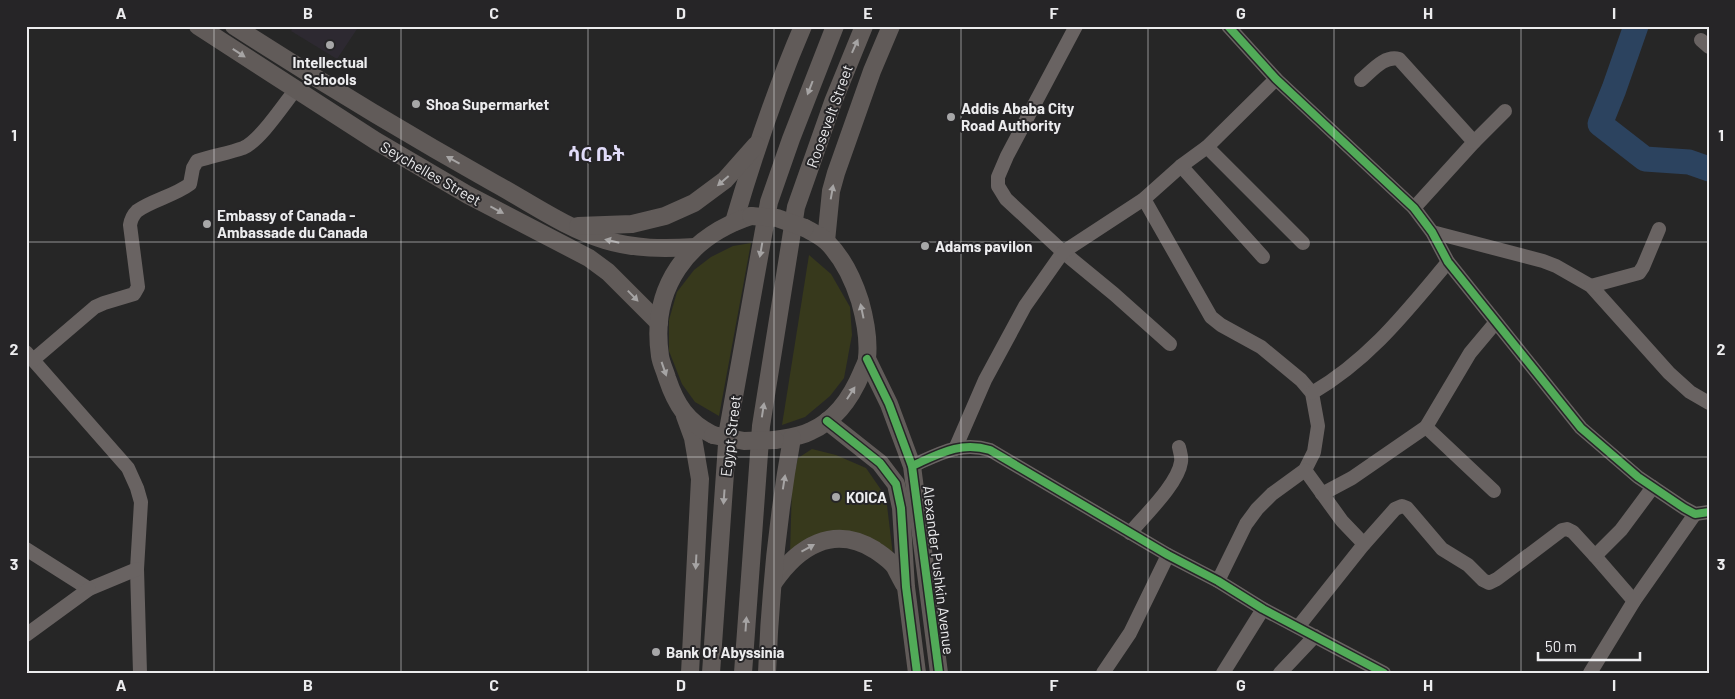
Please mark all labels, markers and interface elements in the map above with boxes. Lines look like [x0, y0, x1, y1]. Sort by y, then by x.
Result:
text: A [116, 3, 127, 22]
text: B [303, 3, 313, 22]
text: C [489, 3, 499, 22]
text: D [676, 3, 686, 22]
text: E [863, 3, 873, 22]
text: F [1050, 3, 1059, 22]
text: G [1236, 3, 1246, 22]
text: H [1423, 3, 1433, 22]
text: I [1612, 3, 1616, 22]
marker: Intellectual Schools [324, 39, 336, 51]
one-way arrow [852, 39, 860, 53]
one-way arrow [232, 48, 245, 57]
place label: Intellectual Schools [293, 53, 367, 88]
street label: Roosevelt Street [802, 62, 856, 170]
one-way arrow [806, 81, 814, 96]
place label: Shoa Supermarket [426, 95, 549, 113]
marker: Shoa Supermarket [410, 98, 422, 110]
place label: Addis Ababa City Road Authority [961, 99, 1075, 134]
marker: Addis Ababa City Road Authority [945, 111, 957, 123]
text: 1 [11, 125, 17, 144]
text: 1 [1718, 125, 1724, 144]
street label: Seychelles Street [378, 137, 484, 209]
district label: ሳር ቤት [567, 141, 625, 165]
one-way arrow [446, 156, 461, 164]
one-way arrow [718, 175, 730, 187]
one-way arrow [828, 184, 836, 200]
place label: Embassy of Canada - Ambassade du Canada [217, 206, 368, 241]
one-way arrow [490, 206, 504, 214]
marker: Embassy of Canada - Ambassade du Canada [201, 218, 213, 230]
one-way arrow [604, 237, 620, 245]
place label: Adams pavilon [935, 237, 1032, 255]
marker: Adams pavilon [919, 240, 931, 252]
one-way arrow [756, 243, 764, 259]
one-way arrow [627, 290, 639, 302]
one-way arrow [858, 303, 866, 318]
text: 2 [10, 339, 19, 358]
text: 2 [1717, 339, 1726, 358]
one-way arrow [661, 361, 668, 376]
one-way arrow [847, 386, 856, 399]
street label: Egypt Street [716, 394, 744, 478]
one-way arrow [760, 401, 768, 417]
one-way arrow [780, 473, 788, 489]
street label: Alexander Pushkin Avenue [920, 484, 958, 656]
place label: KOICA [846, 488, 887, 506]
one-way arrow [719, 489, 727, 505]
marker: KOICA [830, 491, 842, 503]
one-way arrow [801, 544, 814, 553]
text: 3 [10, 554, 18, 573]
one-way arrow [691, 554, 699, 570]
text: 3 [1717, 554, 1725, 573]
one-way arrow [743, 616, 751, 632]
scale bar [1538, 629, 1640, 661]
text: 50 m [1545, 637, 1577, 655]
place label: Bank Of Abyssinia [666, 643, 785, 661]
marker: Bank Of Abyssinia [650, 646, 662, 658]
text: A [116, 675, 127, 694]
text: B [303, 675, 313, 694]
text: C [489, 675, 499, 694]
text: D [676, 675, 686, 694]
text: E [863, 675, 873, 694]
text: F [1050, 675, 1059, 694]
text: G [1236, 675, 1246, 694]
text: H [1423, 675, 1433, 694]
text: I [1612, 675, 1616, 694]

